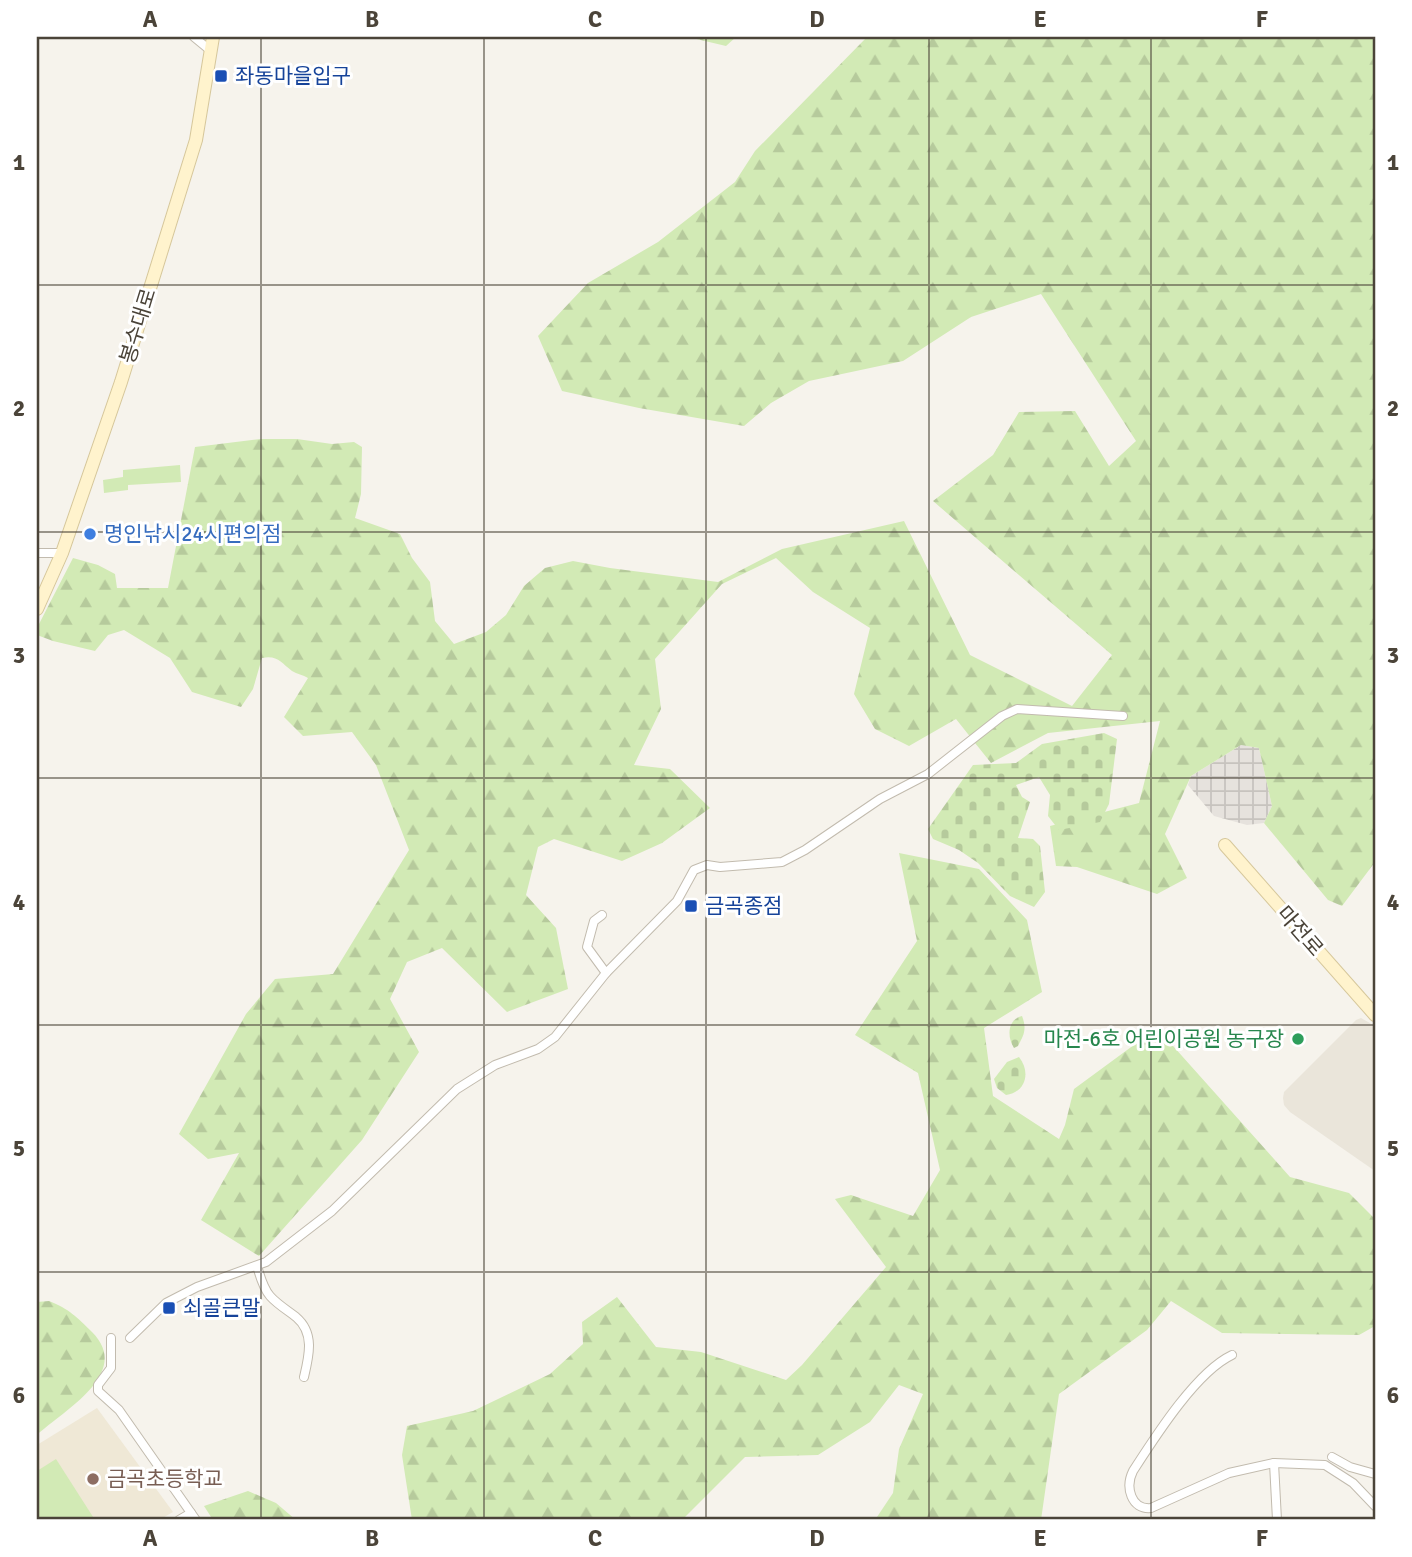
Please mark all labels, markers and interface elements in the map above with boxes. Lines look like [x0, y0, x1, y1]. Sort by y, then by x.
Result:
text: A [143, 5, 158, 34]
text: B [365, 5, 379, 34]
text: C [588, 5, 602, 34]
text: D [809, 5, 825, 34]
text: E [1033, 5, 1047, 34]
text: F [1256, 5, 1268, 34]
place label: 좌동마을입구 [235, 63, 351, 89]
marker: 좌동마을입구 [213, 68, 229, 84]
text: 1 [13, 148, 25, 177]
text: 1 [1387, 148, 1399, 177]
street label: 봉수대로 [114, 285, 162, 367]
text: 2 [13, 394, 25, 423]
text: 2 [1387, 394, 1399, 423]
place label: 명인낚시24시편의점 [104, 521, 281, 547]
marker: 명인낚시24시편의점 [82, 526, 98, 542]
text: 3 [13, 641, 25, 670]
text: 3 [1387, 641, 1399, 670]
text: 4 [13, 888, 25, 917]
text: 4 [1387, 888, 1399, 917]
place label: 금곡종점 [705, 893, 782, 919]
marker: 금곡종점 [683, 898, 699, 914]
street label: 마전로 [1271, 901, 1329, 961]
place label: 마전-6호 어린이공원 농구장 [1044, 1026, 1284, 1052]
marker: 마전-6호 어린이공원 농구장 [1290, 1031, 1306, 1047]
text: 5 [13, 1134, 25, 1163]
text: 5 [1387, 1134, 1399, 1163]
place label: 쇠골큰말 [183, 1295, 260, 1321]
marker: 쇠골큰말 [161, 1300, 177, 1316]
text: 6 [13, 1381, 25, 1410]
text: 6 [1387, 1381, 1399, 1410]
place label: 금곡초등학교 [107, 1466, 223, 1492]
marker: 금곡초등학교 [85, 1471, 101, 1487]
text: A [143, 1524, 158, 1553]
text: B [365, 1524, 379, 1553]
text: C [588, 1524, 602, 1553]
text: D [809, 1524, 825, 1553]
text: E [1033, 1524, 1047, 1553]
text: F [1256, 1524, 1268, 1553]

